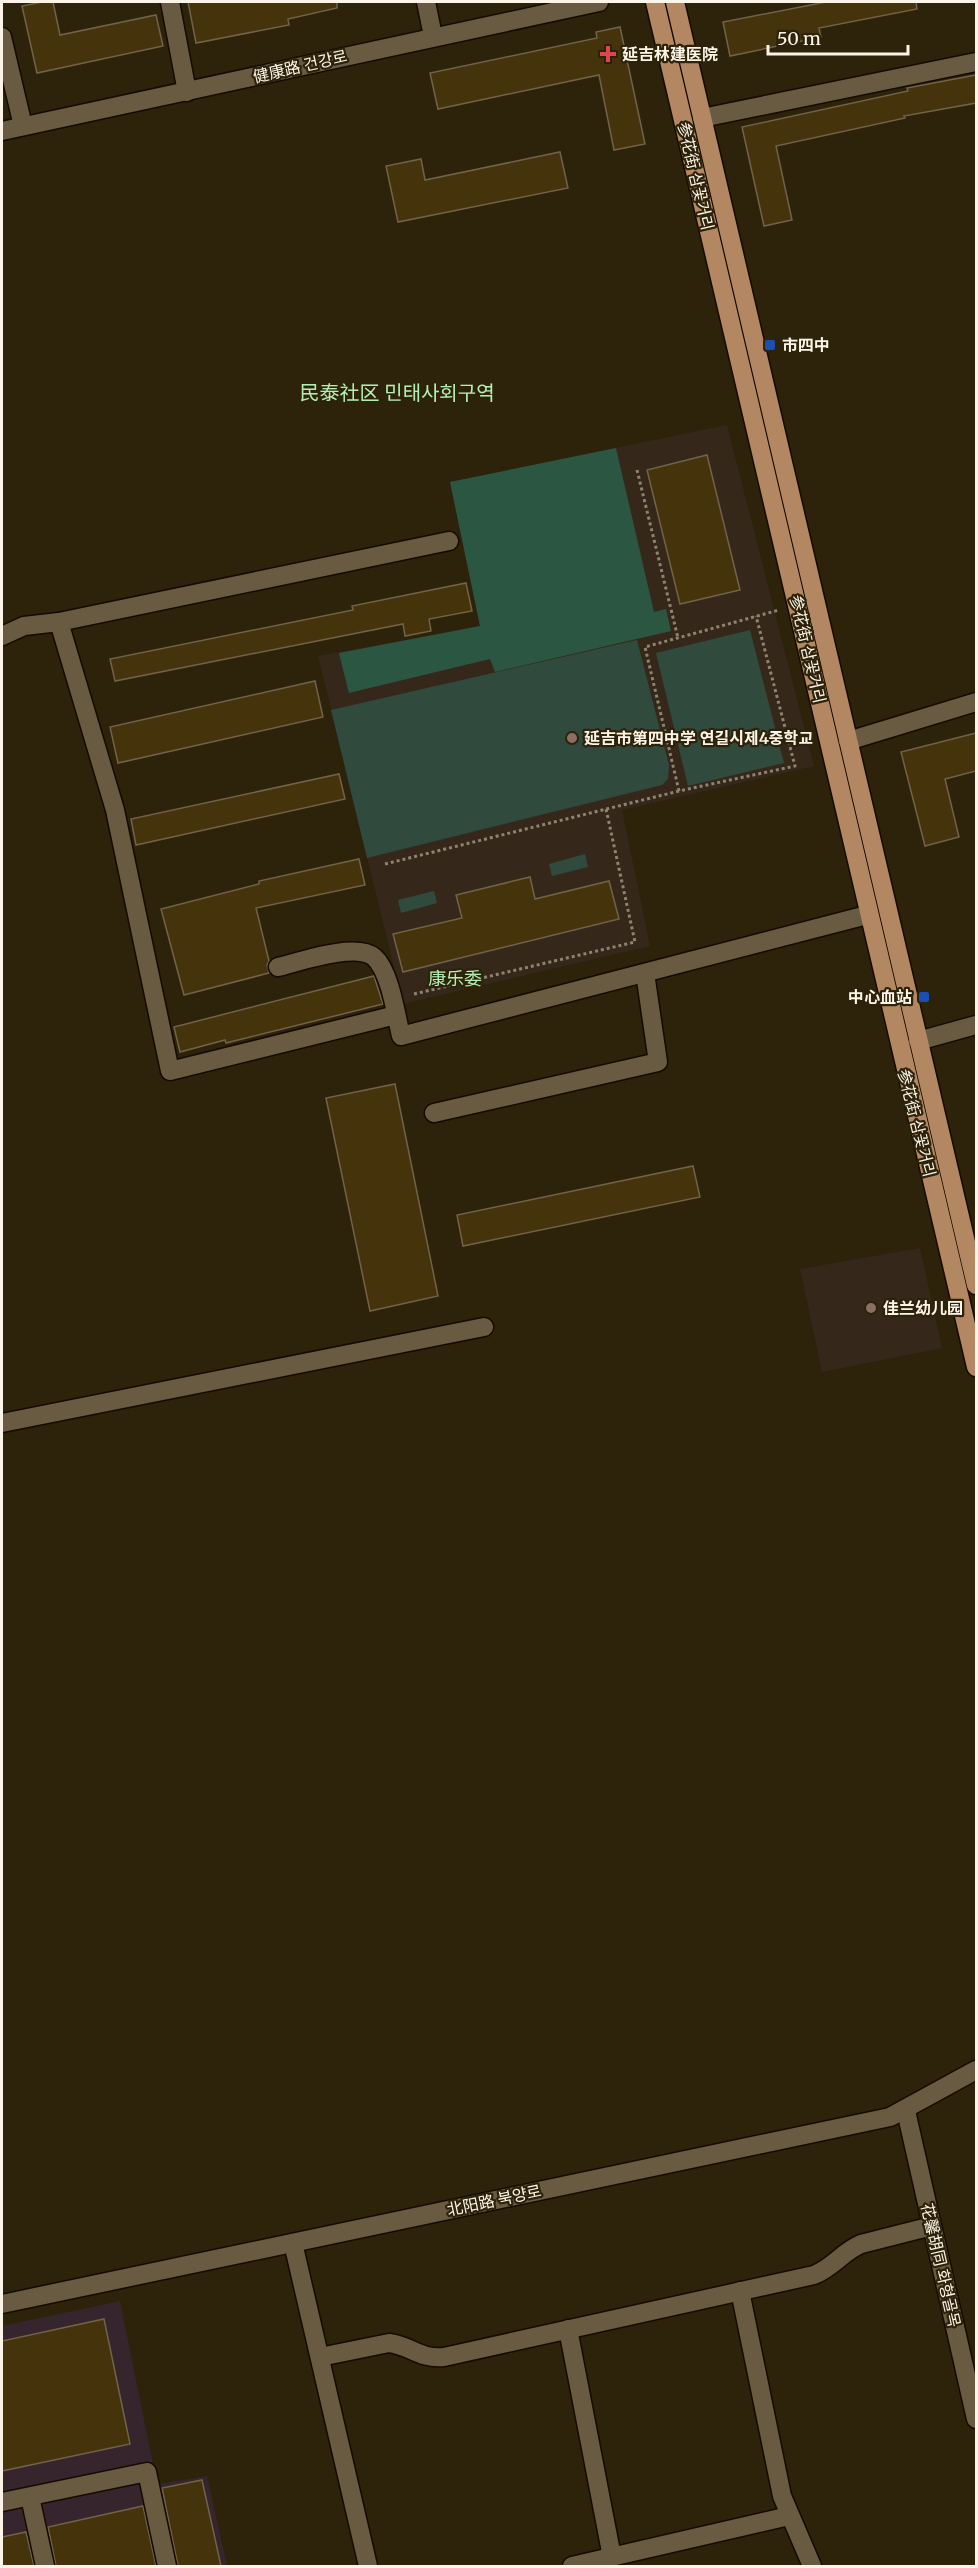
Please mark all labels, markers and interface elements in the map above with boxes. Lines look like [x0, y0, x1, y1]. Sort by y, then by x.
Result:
scale bar [768, 18, 908, 56]
text: 50 m [777, 27, 821, 50]
place label: 延吉林建医院 [622, 44, 718, 64]
street label: 健康路 건강로 [251, 45, 349, 87]
marker: 延吉林建医院 [599, 45, 617, 63]
street label: 参花街 삼꽃거리 [674, 120, 718, 232]
place label: 市四中 [782, 335, 830, 355]
marker: 市四中 [763, 338, 777, 352]
district label: 民泰社区 민태사회구역 [299, 380, 495, 405]
street label: 参花街 삼꽃거리 [786, 593, 830, 705]
place label: 延吉市第四中学 연길시제4중학교 [584, 728, 813, 748]
marker: 延吉市第四中学 연길시제4중학교 [565, 731, 579, 745]
district label: 康乐委 [428, 967, 482, 990]
place label: 中心血站 [848, 987, 912, 1007]
marker: 中心血站 [917, 990, 931, 1004]
street label: 参花街 삼꽃거리 [894, 1067, 940, 1179]
place label: 佳兰幼儿园 [883, 1298, 963, 1318]
marker: 佳兰幼儿园 [864, 1301, 878, 1315]
street label: 北阳路 북양로 [445, 2180, 543, 2220]
street label: 花馨胡同 화형골목 [917, 2201, 965, 2329]

